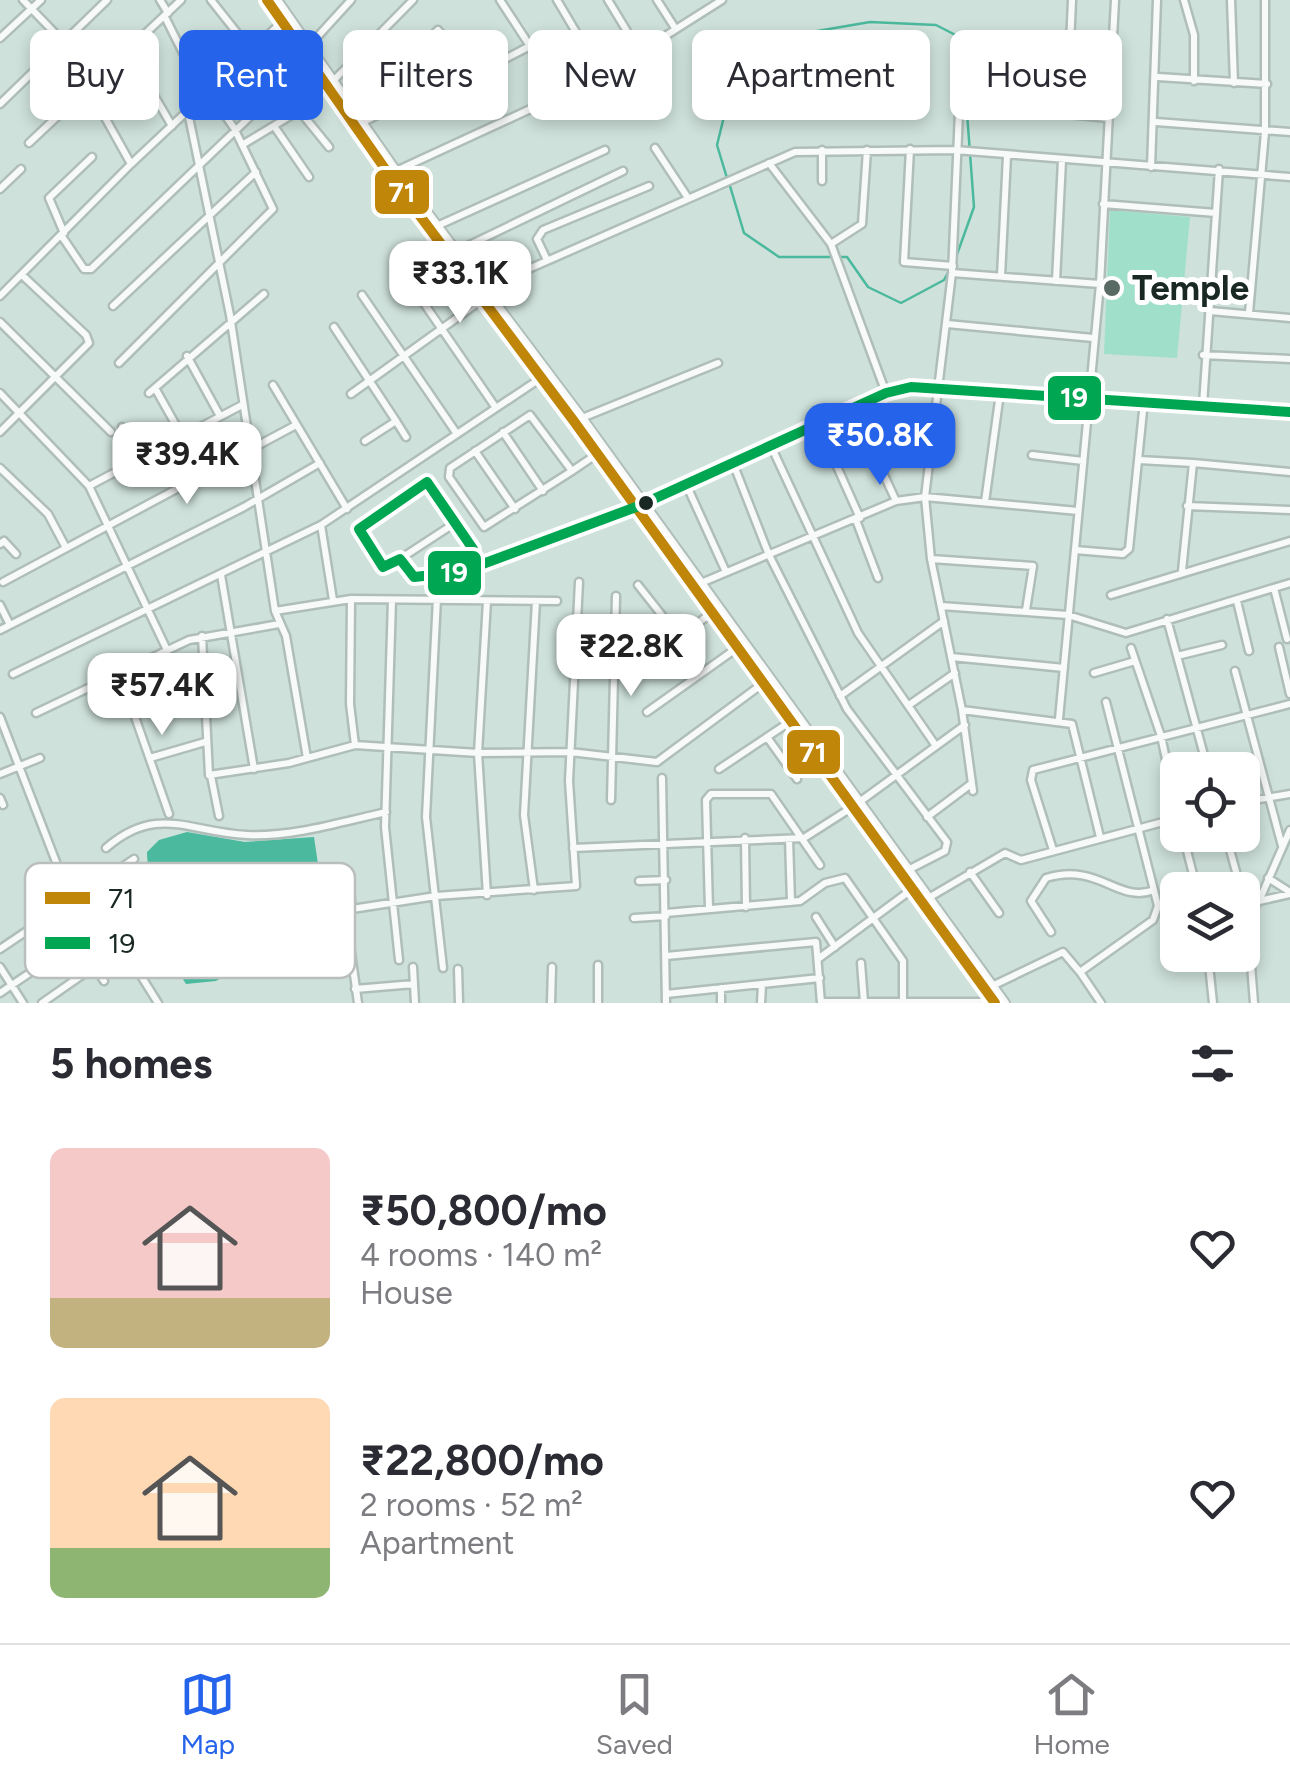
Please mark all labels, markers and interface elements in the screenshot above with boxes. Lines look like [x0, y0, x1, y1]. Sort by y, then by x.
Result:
chip: Buy [30, 30, 159, 120]
chip: Rent [179, 30, 323, 120]
chip: Filters [343, 30, 508, 120]
chip: New [528, 30, 672, 120]
chip: Apartment [692, 30, 930, 120]
chip: House [950, 30, 1122, 120]
line badge: 71 [373, 168, 431, 216]
text: 71 [388, 175, 416, 209]
pin: ₹33.1K [379, 241, 541, 326]
text: ₹33.1K [411, 254, 509, 292]
place label: Temple [1132, 267, 1249, 309]
marker: Temple [1101, 277, 1123, 299]
line badge: 19 [1046, 374, 1103, 422]
text: 19 [1060, 380, 1088, 414]
pin: ₹50.8K [799, 403, 961, 488]
text: ₹50.8K [826, 416, 934, 454]
pin: ₹39.4K [106, 422, 268, 507]
text: ₹39.4K [134, 435, 240, 473]
unlabelled marker [636, 493, 656, 513]
line badge: 19 [426, 549, 483, 597]
text: 19 [440, 555, 468, 589]
pin: ₹22.8K [550, 614, 712, 699]
text: ₹22.8K [578, 627, 684, 665]
pin: ₹57.4K [81, 653, 243, 738]
text: ₹57.4K [109, 666, 215, 704]
line badge: 71 [785, 728, 842, 776]
text: 71 [799, 735, 827, 769]
map controls [1160, 752, 1260, 972]
button: locate [1160, 752, 1260, 852]
legend [25, 863, 355, 978]
button: layers [1160, 872, 1260, 972]
text: 71 [108, 881, 135, 915]
text: 19 [108, 926, 135, 960]
icon: filters [1185, 1036, 1240, 1091]
text: 5 homes [50, 1038, 212, 1089]
text: ₹50,800/mo [360, 1185, 607, 1236]
icon: home [130, 1188, 250, 1308]
icon: heart [1185, 1221, 1240, 1276]
text: 4 rooms · 140 m² [360, 1236, 602, 1274]
text: House [360, 1274, 453, 1312]
text: ₹22,800/mo [360, 1435, 604, 1486]
icon: home [130, 1438, 250, 1558]
icon: heart [1185, 1471, 1240, 1526]
text: 2 rooms · 52 m² [360, 1486, 583, 1524]
text: Apartment [360, 1524, 514, 1562]
tab: Map [180, 1667, 235, 1761]
tab: Saved [596, 1667, 673, 1761]
tab: Home [1033, 1667, 1110, 1761]

